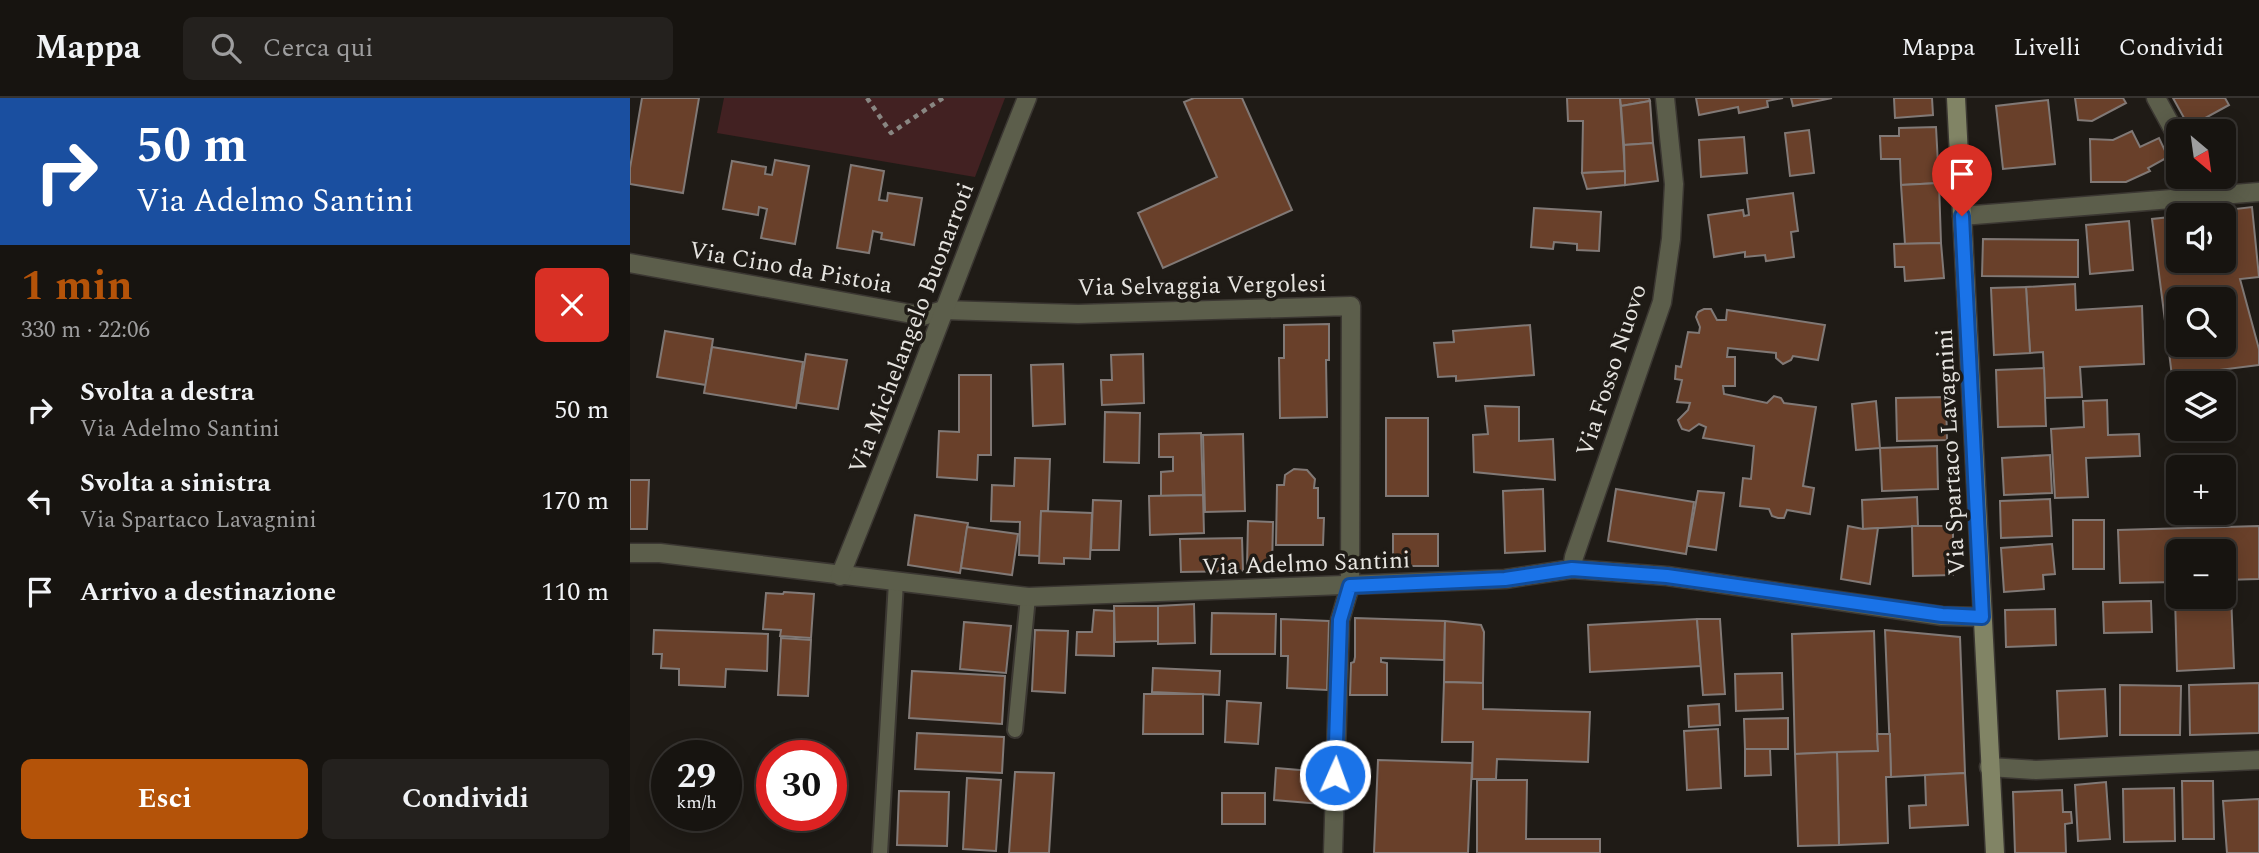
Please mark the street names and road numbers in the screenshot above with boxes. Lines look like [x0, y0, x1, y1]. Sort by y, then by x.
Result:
street label: Via Michelangelo Buonarroti [840, 177, 984, 479]
street label: Via Cino da Pistoia [686, 232, 895, 304]
street label: Via Selvaggia Vergolesi [1077, 266, 1327, 306]
street label: Via Fosso Nuovo [1567, 279, 1657, 461]
street label: Via Spartaco Lavagnini [1927, 328, 1975, 576]
street label: Via Adelmo Santini [1201, 542, 1411, 586]

